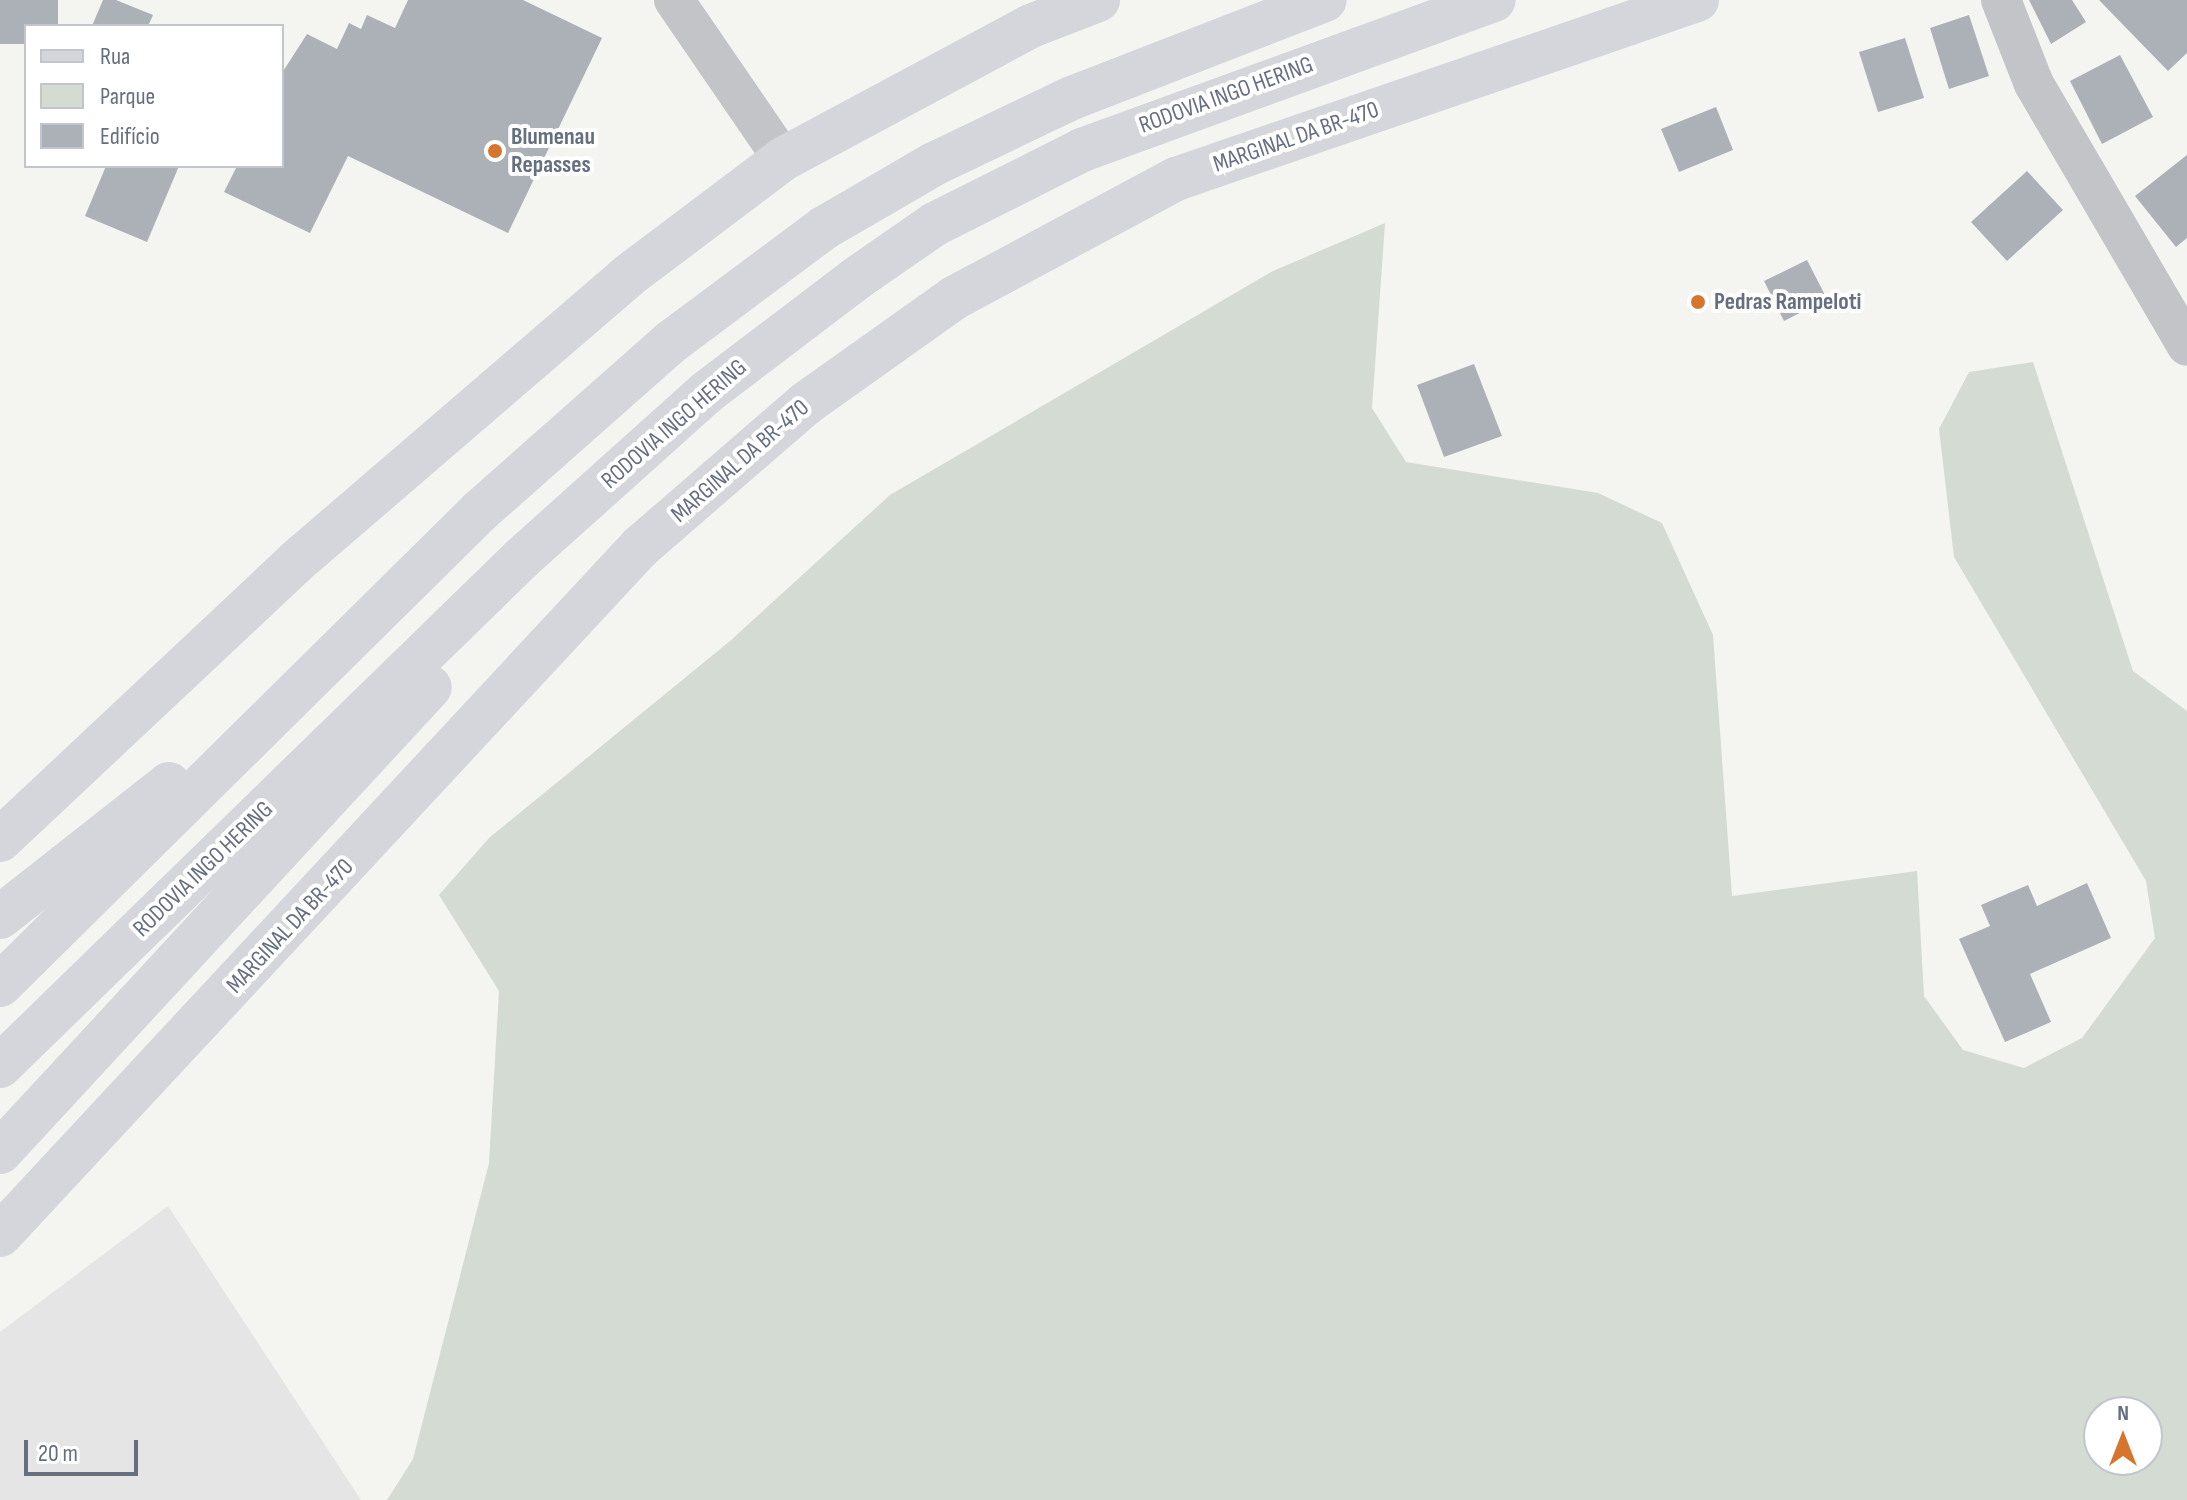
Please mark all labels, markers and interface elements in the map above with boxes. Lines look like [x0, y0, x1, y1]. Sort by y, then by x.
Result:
legend [24, 24, 284, 168]
text: Rua [100, 42, 130, 71]
street label: RODOVIA INGO HERING [1135, 50, 1317, 140]
text: Parque [100, 82, 155, 111]
street label: MARGINAL DA BR-470 [1209, 95, 1383, 179]
text: Edifício [100, 122, 160, 151]
place label: Blumenau Repasses [511, 123, 595, 179]
marker: Blumenau Repasses [486, 142, 504, 160]
place label: Pedras Rampeloti [1714, 288, 1861, 316]
marker: Pedras Rampeloti [1689, 293, 1707, 311]
street label: RODOVIA INGO HERING [595, 353, 753, 495]
street label: MARGINAL DA BR-470 [665, 393, 815, 529]
street label: RODOVIA INGO HERING [127, 795, 279, 943]
street label: MARGINAL DA BR-470 [220, 853, 360, 999]
north arrow [2083, 1396, 2163, 1476]
text: N [2117, 1400, 2129, 1427]
scale bar [28, 1424, 142, 1474]
text: 20 m [38, 1439, 78, 1468]

